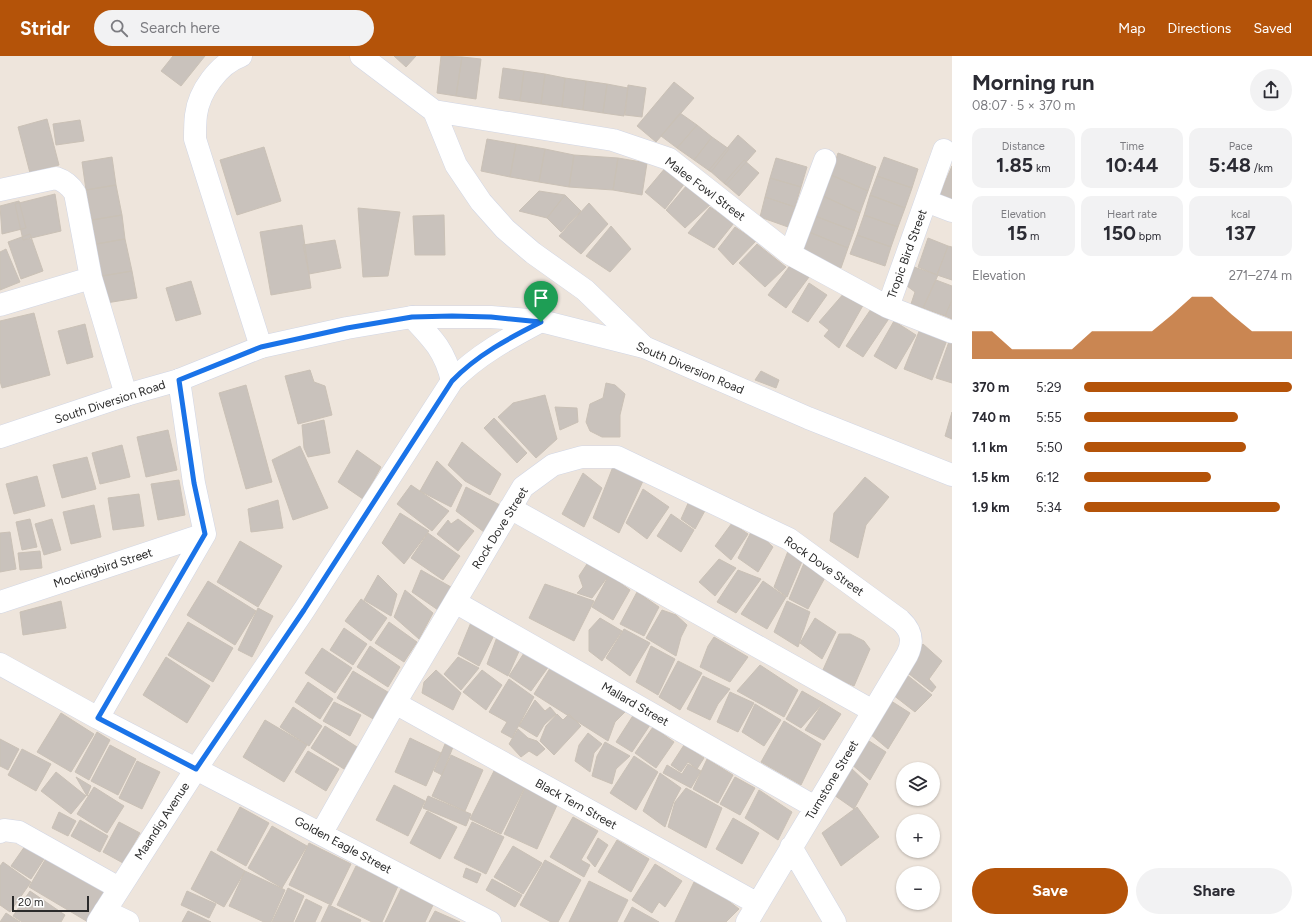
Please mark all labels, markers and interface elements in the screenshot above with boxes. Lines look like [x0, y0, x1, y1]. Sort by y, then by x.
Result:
search box [94, 10, 374, 46]
text: Stridr [20, 17, 70, 40]
icon: search [108, 17, 130, 39]
text: Search here [140, 19, 220, 37]
text: Map [1118, 20, 1146, 37]
text: Directions [1168, 20, 1231, 37]
text: Saved [1253, 20, 1292, 37]
text: Morning run [972, 69, 1095, 96]
button: share [1250, 69, 1292, 111]
text: 08:07 · 5 × 370 m [972, 98, 1075, 113]
text: Distance [1002, 140, 1045, 153]
text: Time [1120, 140, 1144, 153]
text: Pace [1229, 140, 1253, 153]
text: 1.85 [996, 153, 1033, 177]
text: 10:44 [1106, 153, 1158, 177]
text: 5:48 [1209, 153, 1251, 177]
street label: Malee Fowl Street [662, 154, 748, 224]
text: km [1033, 162, 1051, 175]
text: /km [1251, 162, 1273, 175]
street label: Tropic Bird Street [884, 207, 930, 301]
text: Elevation [1001, 208, 1046, 221]
text: Heart rate [1107, 208, 1157, 221]
text: kcal [1231, 208, 1250, 221]
text: 15 [1007, 221, 1027, 245]
text: 150 [1103, 221, 1136, 245]
text: 137 [1225, 221, 1256, 245]
text: m [1027, 230, 1039, 243]
text: bpm [1136, 230, 1161, 243]
text: Elevation [972, 268, 1025, 283]
text: 271–274 m [1229, 268, 1292, 283]
pin [524, 281, 558, 322]
icon: arrive [530, 287, 552, 309]
street label: South Diversion Road [634, 339, 746, 397]
street label: South Diversion Road [53, 377, 167, 427]
text: 370 m [972, 380, 1009, 395]
text: 5:29 [1036, 380, 1061, 395]
text: 740 m [972, 410, 1010, 425]
text: 5:55 [1036, 410, 1062, 425]
text: 1.1 km [972, 440, 1008, 455]
text: 5:50 [1036, 440, 1063, 455]
text: 1.5 km [972, 470, 1010, 485]
text: 6:12 [1036, 470, 1059, 485]
street label: Rock Dove Street [469, 484, 531, 572]
text: 1.9 km [972, 500, 1010, 515]
text: 5:34 [1036, 500, 1062, 515]
street label: Rock Dove Street [781, 533, 867, 599]
street label: Mockingbird Street [52, 545, 155, 591]
street label: Mallard Street [599, 679, 672, 729]
street label: Turnstone Street [803, 737, 862, 822]
map controls [896, 762, 940, 910]
button: layers [896, 762, 940, 806]
street label: Black Tern Street [533, 776, 620, 832]
street label: Maandig Avenue [132, 779, 192, 862]
street label: Golden Eagle Street [292, 813, 394, 877]
button: + [896, 814, 940, 858]
button: − [896, 866, 940, 910]
button: Save [972, 868, 1128, 914]
button: Share [1136, 868, 1292, 914]
scale bar [12, 894, 89, 913]
text: 20 m [18, 896, 43, 909]

